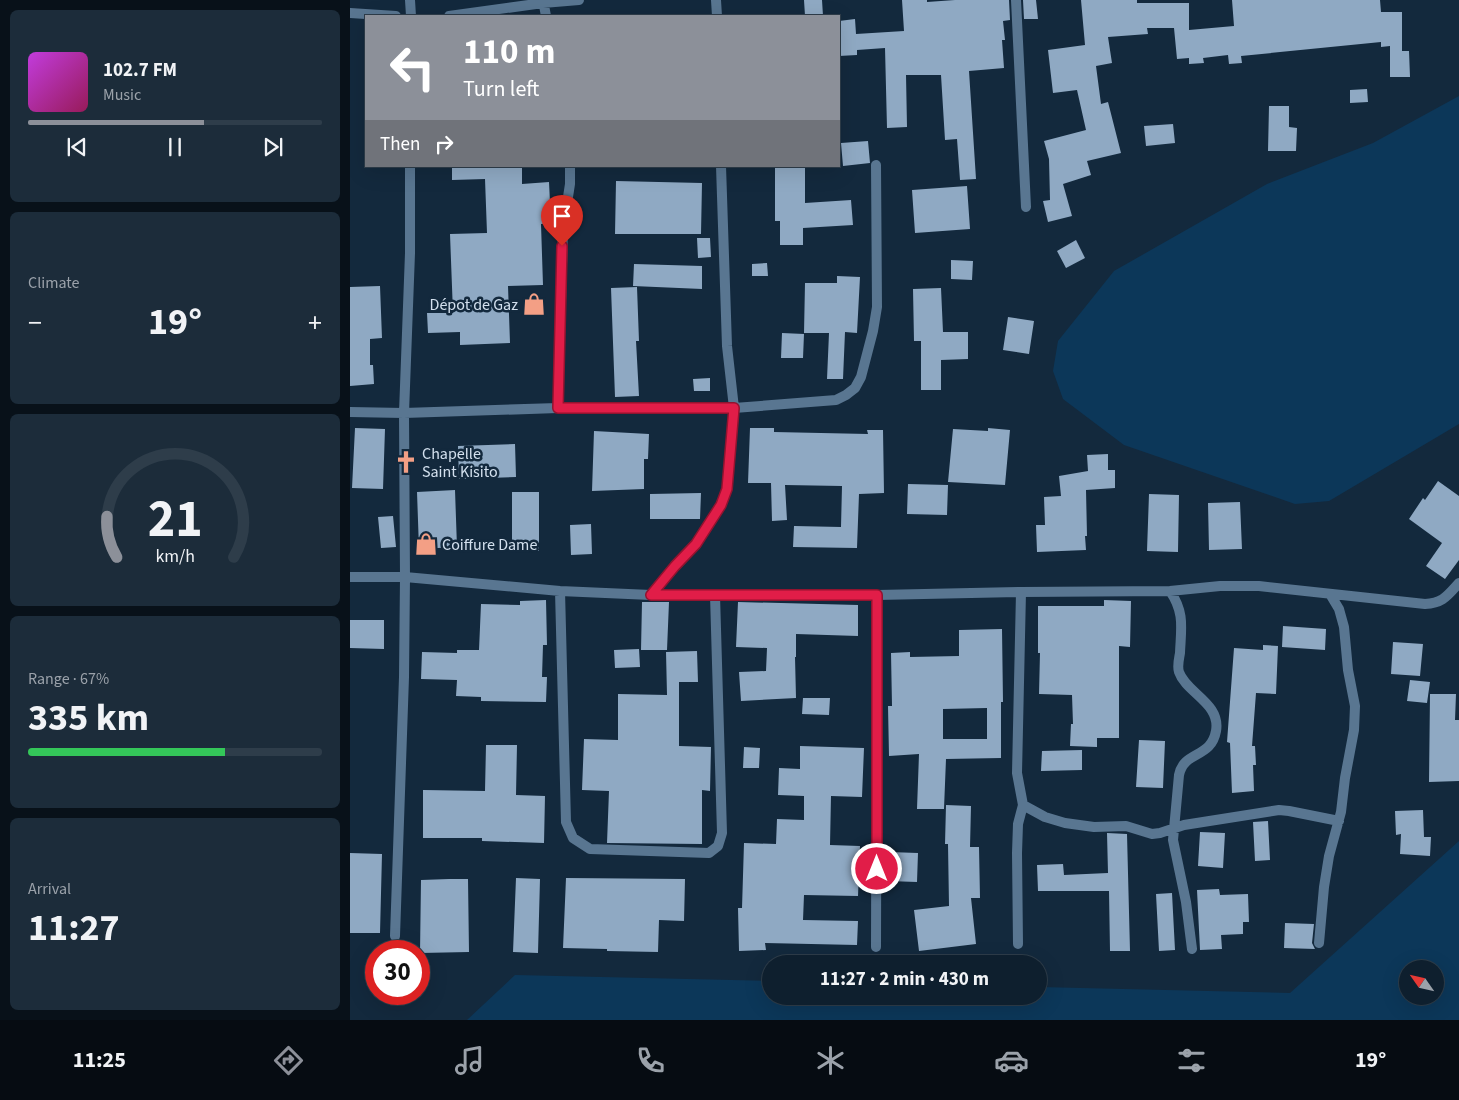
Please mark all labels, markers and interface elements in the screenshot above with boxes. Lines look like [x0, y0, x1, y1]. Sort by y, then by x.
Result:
text: 110 m [463, 27, 555, 77]
icon: left [380, 35, 445, 100]
text: 102.7 FM [103, 57, 177, 84]
text: Turn left [463, 73, 539, 105]
text: Music [103, 84, 141, 106]
icon: right [430, 130, 458, 158]
text: Then [380, 131, 420, 158]
icon: previous [63, 133, 91, 161]
icon: pause [161, 133, 189, 161]
icon: next [259, 133, 287, 161]
pin [541, 195, 583, 246]
icon: arrive [548, 202, 576, 230]
text: Climate [28, 272, 79, 294]
shop icon: Dépot de Gaz [521, 291, 547, 317]
place label: Dépot de Gaz [430, 294, 518, 316]
text: 19° [148, 295, 202, 349]
text: − [28, 303, 42, 343]
text: + [308, 303, 322, 343]
place label: Chapelle Saint Kisito [422, 443, 498, 483]
church icon: Chapelle Saint Kisito [393, 449, 419, 475]
text: 21 [148, 483, 202, 557]
shop icon: Coiffure Dame [413, 531, 439, 557]
place label: Coiffure Dame [442, 534, 537, 556]
text: km/h [155, 544, 195, 569]
text: Range · 67% [28, 668, 109, 690]
text: 335 km [28, 691, 149, 745]
position arrow [850, 842, 902, 894]
text: Arrival [28, 878, 71, 900]
text: 11:27 [28, 901, 120, 955]
speed limit sign: 30 [365, 940, 430, 1005]
north arrow [1399, 960, 1444, 1005]
map controls [1399, 960, 1444, 1005]
text: 11:27 · 2 min · 430 m [820, 966, 989, 993]
icon: directions [271, 1043, 306, 1078]
icon: music [452, 1043, 487, 1078]
icon: phone [633, 1043, 668, 1078]
icon: climate [813, 1043, 848, 1078]
icon: car [994, 1043, 1029, 1078]
icon: filters [1174, 1043, 1209, 1078]
text: 11:25 [73, 1044, 126, 1076]
text: 19° [1355, 1044, 1386, 1076]

